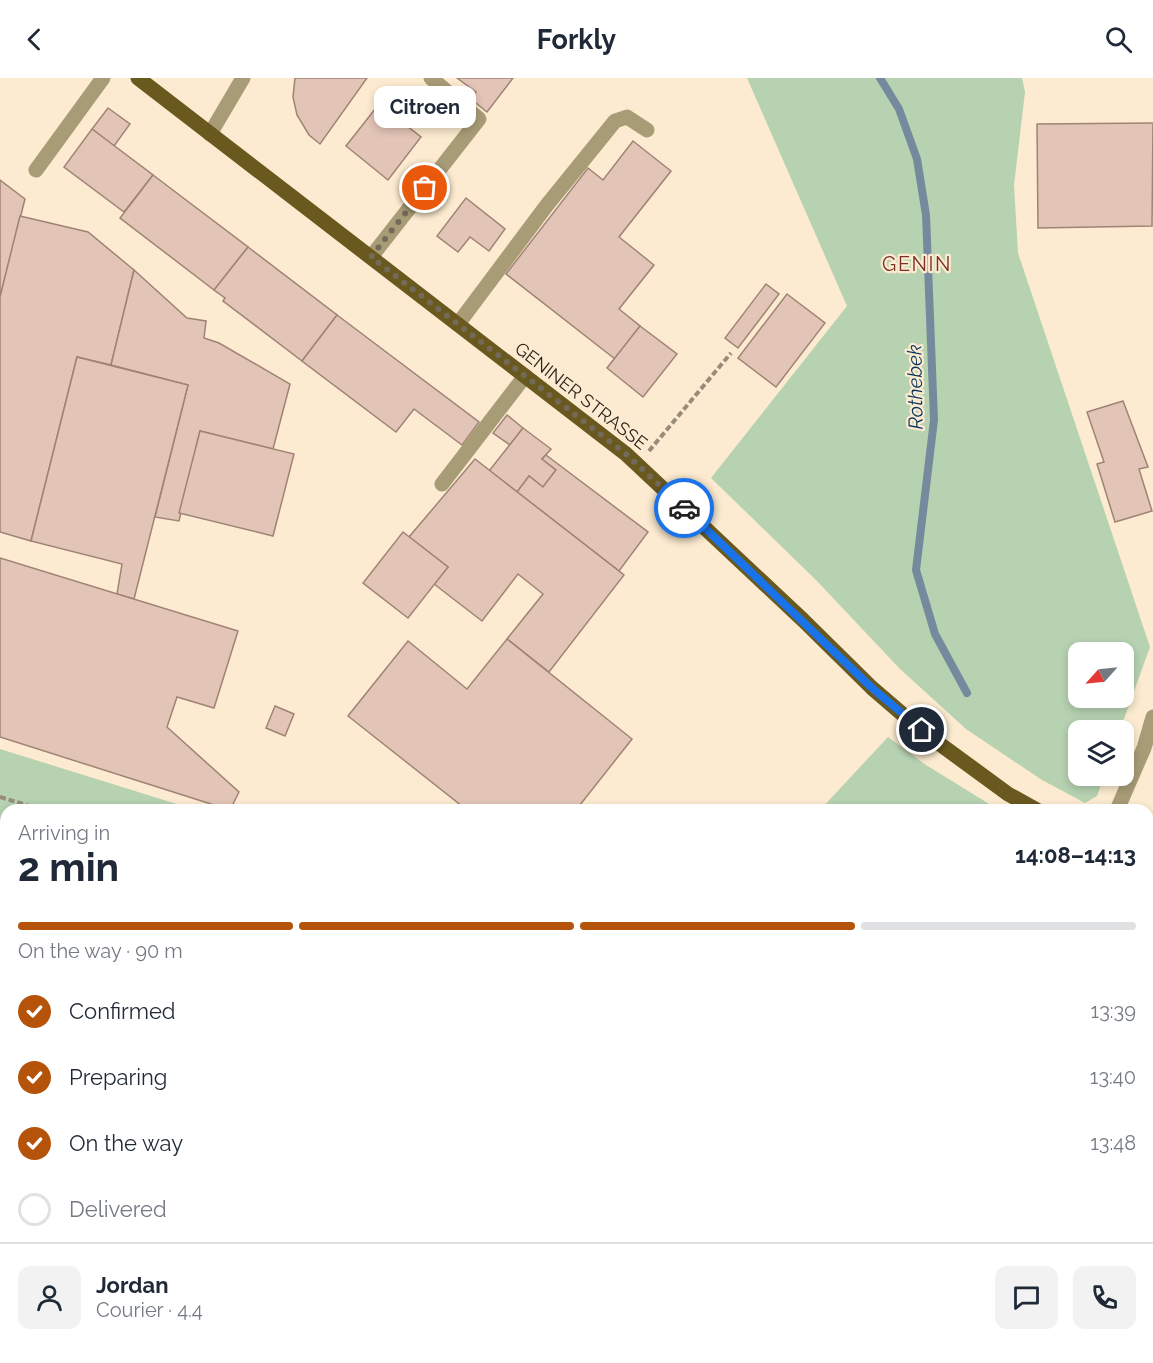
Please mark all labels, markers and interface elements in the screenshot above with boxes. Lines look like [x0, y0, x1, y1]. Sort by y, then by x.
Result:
icon: back [18, 23, 51, 56]
icon: search [1102, 23, 1135, 56]
text: Forkly [537, 24, 616, 55]
callout: Citroen [374, 86, 476, 128]
text: Citroen [390, 95, 460, 119]
pin [399, 162, 450, 213]
icon: bag [408, 171, 441, 204]
district label: GENIN [882, 252, 952, 276]
street label: GENINER STRASSE [511, 338, 652, 454]
water label: Rothebek [902, 344, 928, 430]
courier [654, 478, 714, 538]
icon: car [668, 492, 701, 525]
north arrow [1068, 642, 1134, 708]
map controls [1068, 642, 1134, 786]
pin [896, 704, 947, 755]
icon: home [905, 713, 938, 746]
button: layers [1068, 720, 1134, 786]
text: Arriving in [18, 821, 110, 845]
text: 14:08–14:13 [1015, 842, 1136, 868]
text: 2 min [18, 844, 119, 890]
text: On the way · 90 m [18, 939, 183, 963]
icon: check [18, 995, 51, 1028]
text: Confirmed [69, 998, 176, 1024]
text: 13:39 [1091, 999, 1136, 1023]
icon: check [18, 1061, 51, 1094]
text: Preparing [69, 1064, 167, 1090]
text: 13:40 [1090, 1065, 1136, 1089]
icon: check [18, 1127, 51, 1160]
text: On the way [69, 1130, 183, 1156]
text: 13:48 [1090, 1131, 1136, 1155]
text: Delivered [69, 1196, 167, 1222]
button: person [18, 1266, 81, 1329]
button: chat [995, 1266, 1058, 1329]
button: phone [1073, 1266, 1136, 1329]
text: Jordan [96, 1272, 168, 1298]
text: Courier · 4.4 [96, 1298, 203, 1322]

